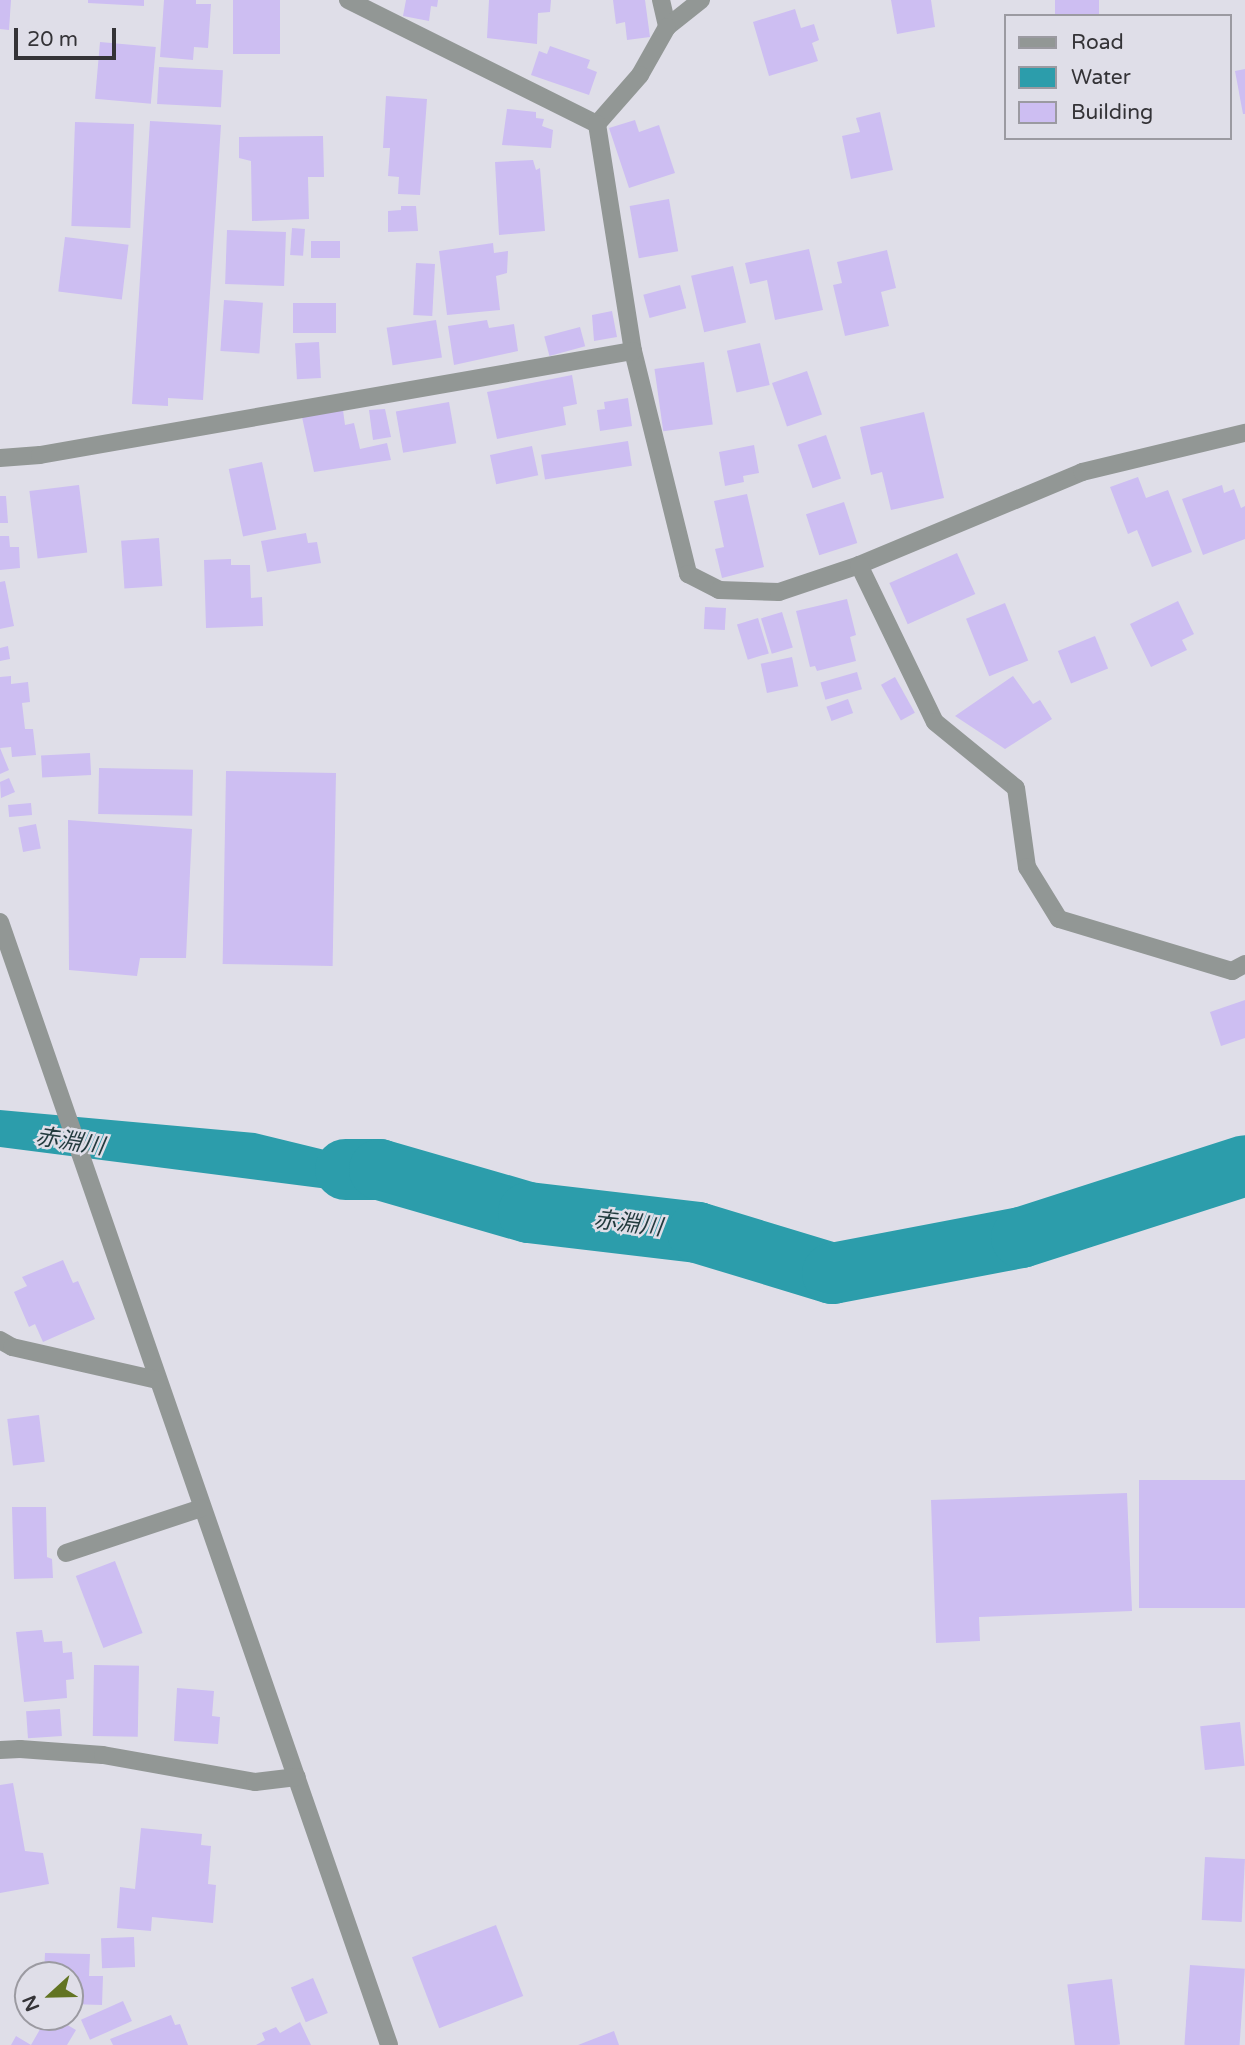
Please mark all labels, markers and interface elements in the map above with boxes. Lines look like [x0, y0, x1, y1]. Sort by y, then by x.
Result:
scale bar [18, 14, 119, 58]
legend [1004, 14, 1231, 140]
text: 20 m [27, 27, 78, 52]
text: Road [1071, 30, 1124, 55]
text: Water [1071, 65, 1131, 90]
text: Building [1071, 100, 1153, 125]
water label: 赤淵川 [34, 1123, 106, 1161]
water label: 赤淵川 [592, 1206, 664, 1242]
north arrow [14, 1961, 84, 2031]
text: N [18, 1992, 44, 2014]

